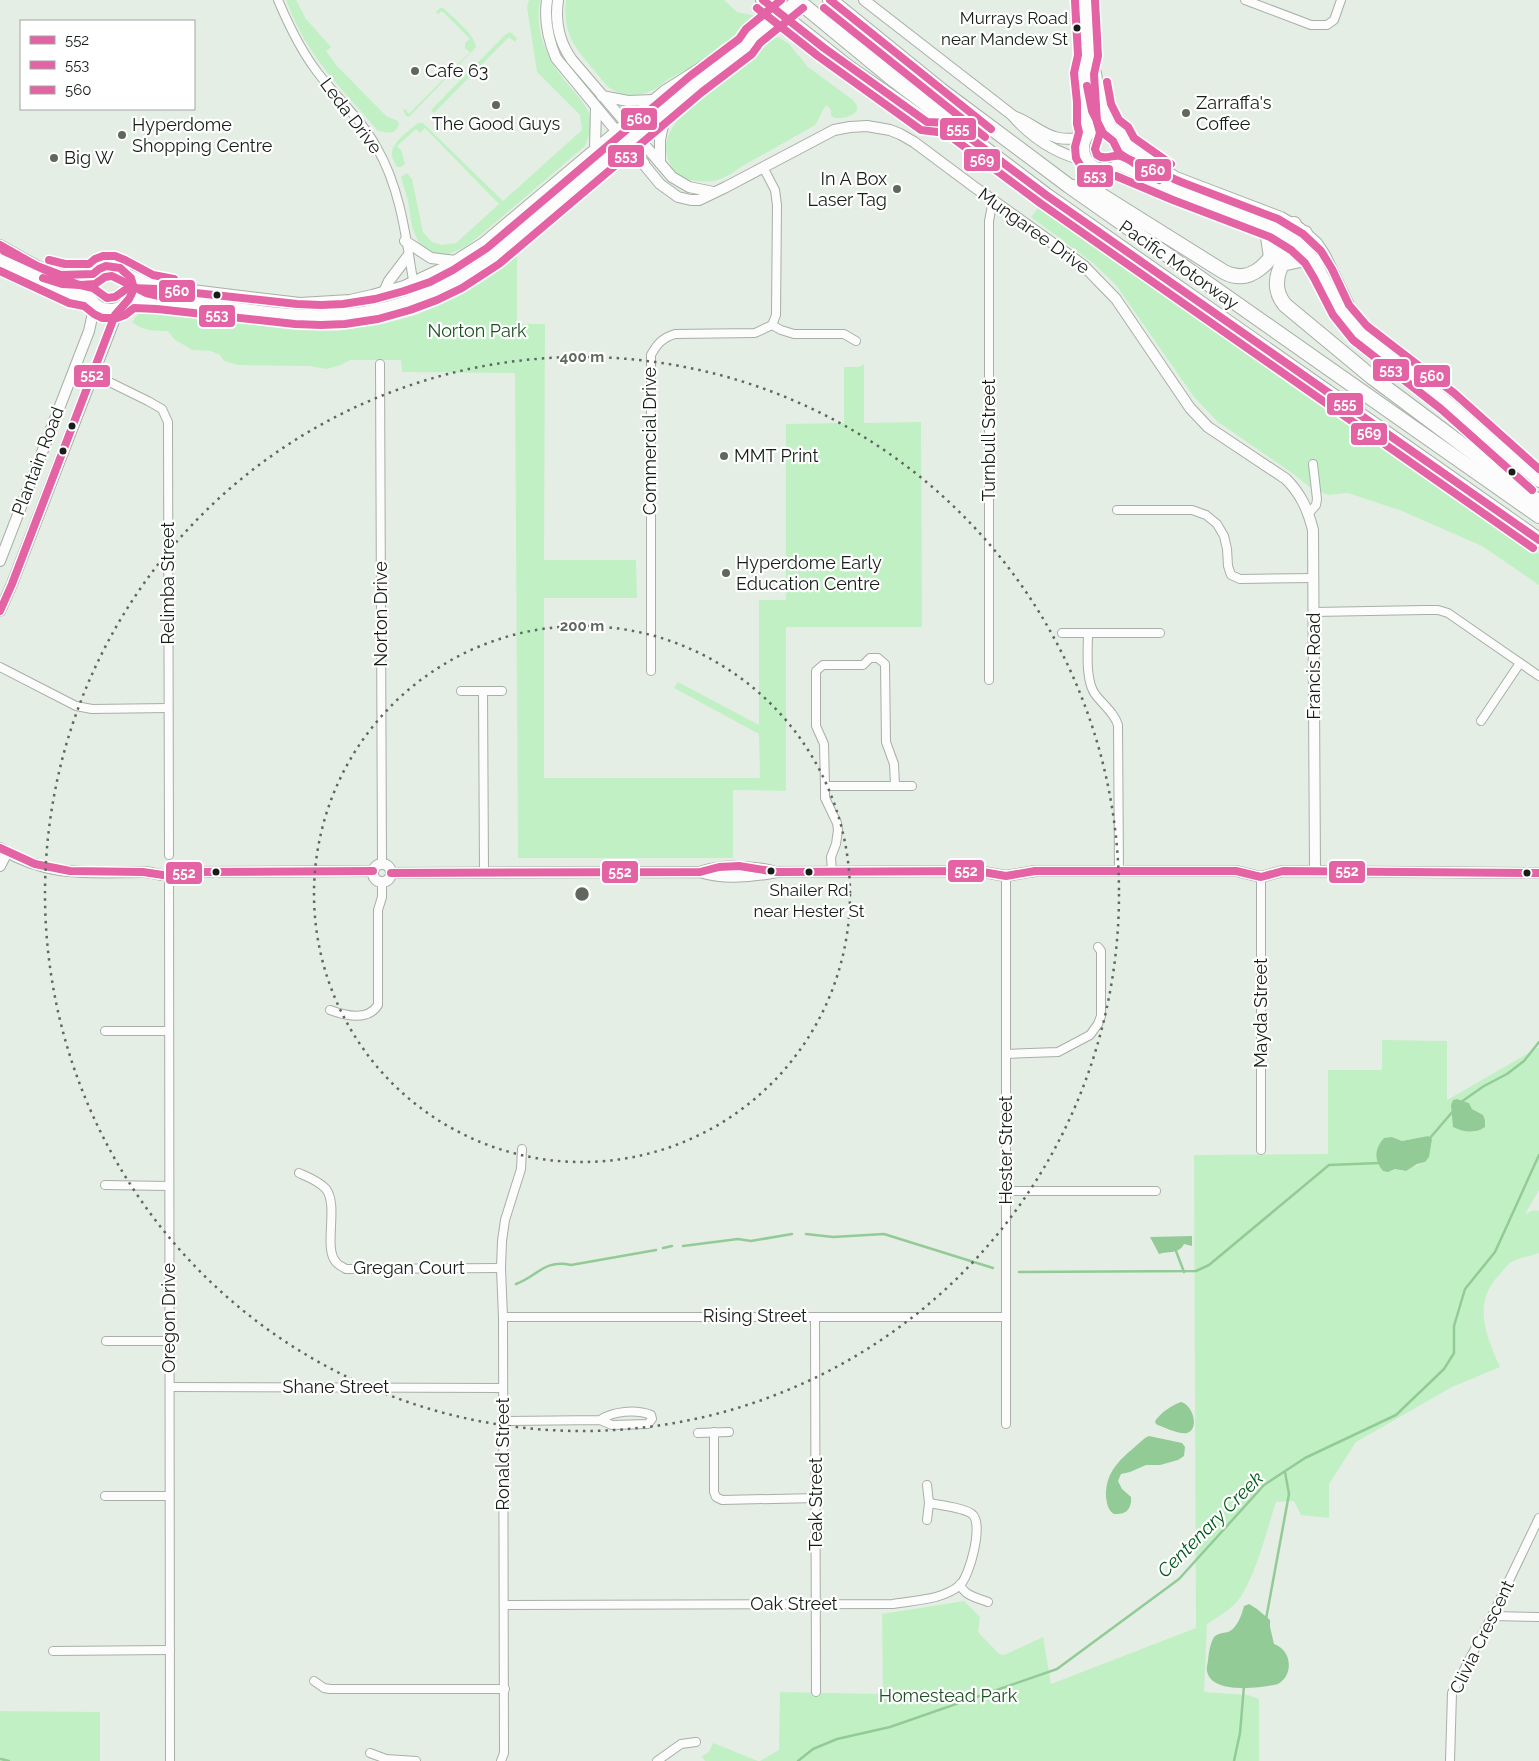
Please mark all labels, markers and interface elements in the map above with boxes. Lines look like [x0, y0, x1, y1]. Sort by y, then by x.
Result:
place label: Murrays Road near Mandew St [941, 8, 1068, 49]
legend [20, 20, 195, 110]
marker: Murrays Road near Mandew St [1072, 23, 1082, 33]
text: 552 [65, 31, 89, 49]
text: 553 [65, 56, 89, 74]
place label: Cafe 63 [425, 60, 488, 81]
marker: Cafe 63 [409, 65, 421, 77]
street label: Leda Drive [316, 74, 387, 158]
text: 560 [65, 81, 91, 99]
place label: Zarraffa's Coffee [1196, 92, 1272, 134]
marker: The Good Guys [490, 99, 502, 111]
line badge: 560 [620, 107, 658, 131]
marker: Zarraffa's Coffee [1180, 107, 1192, 119]
text: 560 [627, 111, 651, 127]
place label: The Good Guys [432, 113, 561, 134]
place label: Hyperdome Shopping Centre [132, 114, 273, 156]
line badge: 555 [939, 117, 977, 141]
text: 555 [946, 121, 970, 137]
marker: Hyperdome Shopping Centre [116, 129, 128, 141]
line badge: 553 [607, 144, 645, 168]
place label: Big W [64, 147, 114, 168]
text: 553 [614, 148, 638, 164]
line badge: 569 [963, 148, 1001, 172]
marker: Big W [48, 152, 60, 164]
text: 569 [970, 152, 994, 168]
line badge: 560 [1134, 158, 1172, 182]
text: 560 [1141, 162, 1165, 178]
line badge: 553 [1076, 164, 1114, 188]
place label: In A Box Laser Tag [807, 168, 887, 210]
text: 553 [1083, 168, 1107, 184]
marker: In A Box Laser Tag [891, 183, 903, 195]
street label: Mungaree Drive [974, 183, 1094, 278]
street label: Pacific Motorway [1115, 216, 1243, 314]
line badge: 560 [158, 279, 196, 303]
text: 560 [165, 283, 189, 299]
unlabelled marker [212, 290, 222, 300]
line badge: 553 [198, 304, 236, 328]
text: 553 [205, 307, 229, 323]
park label: Norton Park [427, 320, 527, 341]
text: 400 m [560, 348, 604, 366]
line badge: 553 [1372, 358, 1410, 382]
text: 553 [1379, 362, 1403, 378]
line badge: 552 [73, 364, 111, 388]
line badge: 560 [1413, 364, 1451, 388]
street label: Commercial Drive [639, 366, 660, 515]
text: 552 [80, 367, 104, 383]
text: 560 [1420, 368, 1444, 384]
street label: Turnbull Street [978, 379, 999, 501]
line badge: 555 [1326, 392, 1364, 416]
text: 555 [1333, 396, 1357, 412]
street label: Plantain Road [7, 404, 68, 518]
unlabelled marker [67, 421, 77, 431]
line badge: 569 [1350, 422, 1388, 446]
text: 569 [1357, 425, 1381, 441]
place label: MMT Print [734, 445, 818, 466]
unlabelled marker [58, 446, 68, 456]
marker: MMT Print [718, 450, 730, 462]
unlabelled marker [1507, 467, 1517, 477]
street label: Relimba Street [157, 522, 178, 644]
place label: Hyperdome Early Education Centre [736, 552, 882, 594]
street label: Norton Drive [370, 561, 391, 667]
marker: Hyperdome Early Education Centre [720, 567, 732, 579]
street label: Francis Road [1303, 613, 1324, 719]
text: 200 m [560, 617, 604, 635]
line badge: 552 [947, 859, 985, 883]
line badge: 552 [601, 860, 639, 884]
line badge: 552 [1328, 860, 1366, 884]
line badge: 552 [165, 861, 203, 885]
text: 552 [954, 863, 978, 879]
text: 552 [1335, 863, 1359, 879]
text: 552 [608, 864, 632, 880]
text: 552 [172, 865, 196, 881]
unlabelled marker [766, 866, 776, 876]
unlabelled marker [211, 867, 221, 877]
marker: Shailer Rd near Hester St [804, 867, 814, 877]
unlabelled marker [1522, 868, 1532, 878]
place label: Shailer Rd near Hester St [754, 880, 865, 921]
centre of rings [573, 885, 591, 903]
street label: Mayda Street [1250, 958, 1271, 1068]
street label: Hester Street [995, 1095, 1016, 1205]
street label: Gregan Court [353, 1257, 465, 1278]
street label: Oregon Drive [158, 1263, 179, 1373]
street label: Rising Street [703, 1305, 807, 1326]
street label: Shane Street [283, 1376, 389, 1397]
street label: Ronald Street [492, 1397, 513, 1511]
street label: Teak Street [805, 1457, 826, 1551]
water label: Centenary Creek [1153, 1467, 1267, 1581]
street label: Clivia Crescent [1445, 1577, 1518, 1697]
street label: Oak Street [750, 1593, 838, 1614]
park label: Homestead Park [879, 1685, 1018, 1706]

